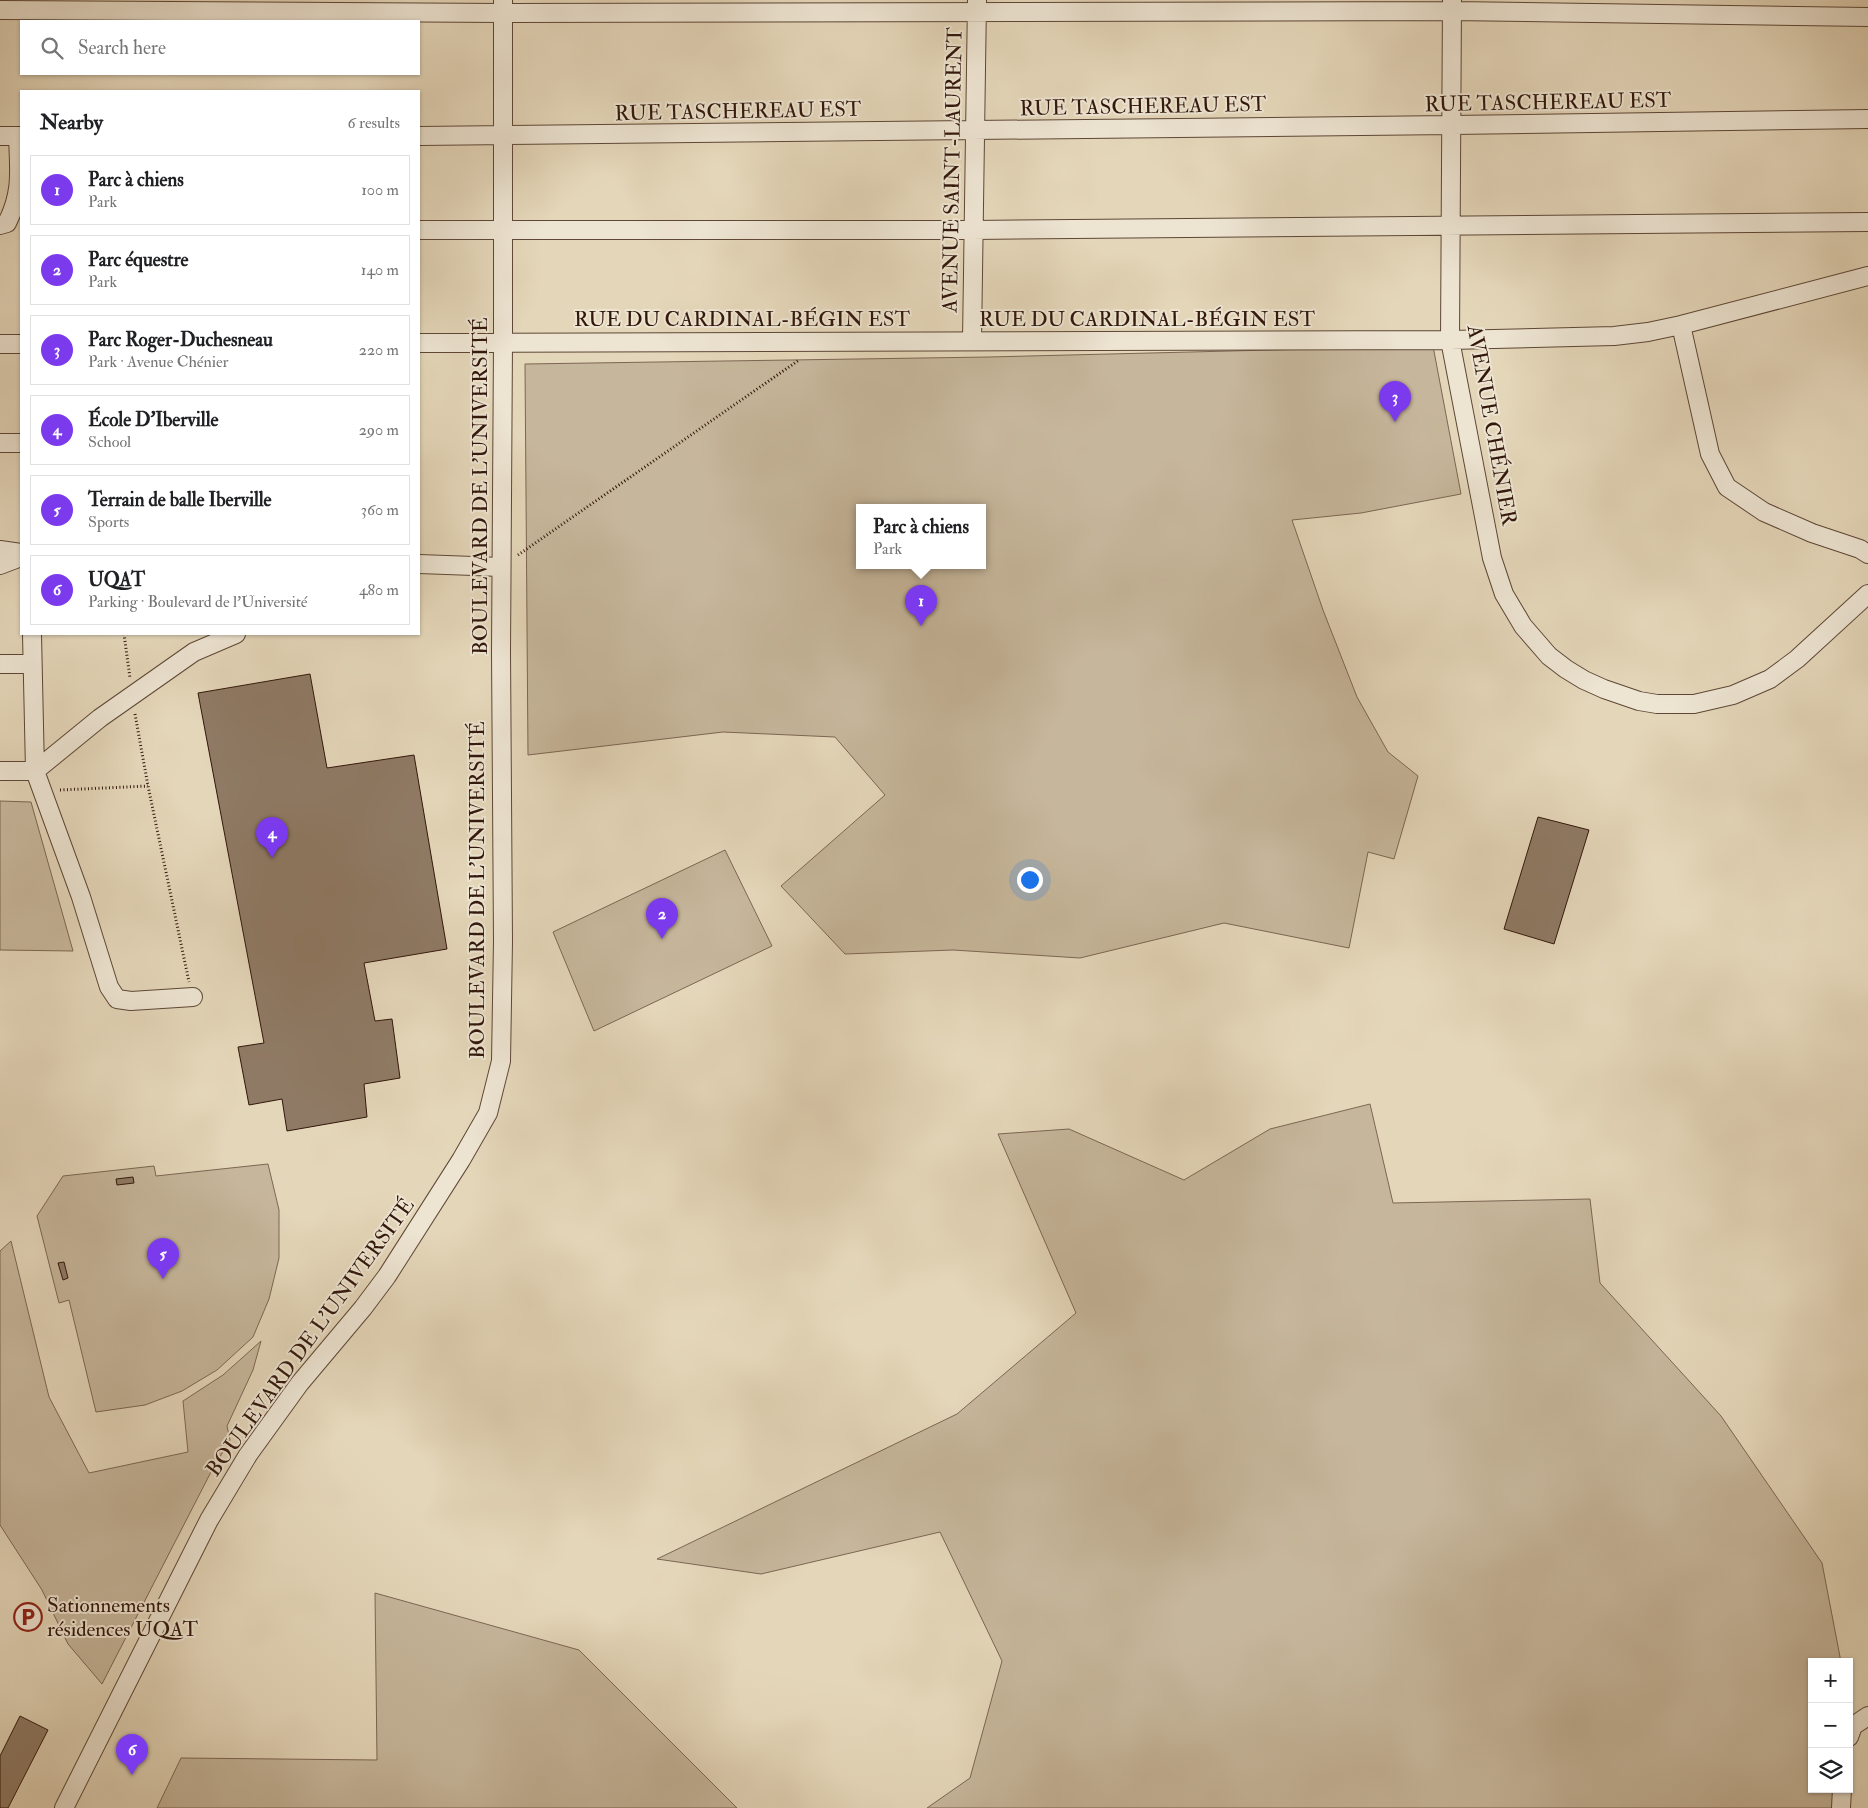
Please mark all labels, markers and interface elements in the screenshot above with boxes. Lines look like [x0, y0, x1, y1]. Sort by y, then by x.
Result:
search box [20, 20, 420, 75]
street label: AVENUE SAINT-LAURENT [936, 27, 968, 314]
icon: search [38, 34, 66, 62]
text: Search here [78, 36, 166, 60]
street label: RUE TASCHEREAU EST [1424, 87, 1672, 118]
street label: RUE TASCHEREAU EST [1019, 91, 1267, 122]
street label: RUE TASCHEREAU EST [614, 96, 862, 127]
text: Nearby [40, 109, 103, 136]
text: 6 results [348, 113, 400, 133]
text: Parc à chiens [88, 168, 184, 192]
text: 1 [54, 180, 60, 200]
text: 100 m [361, 180, 399, 200]
text: Park [88, 192, 117, 212]
text: Parc équestre [88, 248, 188, 272]
text: 2 [53, 260, 61, 280]
text: 140 m [361, 260, 399, 280]
text: Park [88, 272, 117, 292]
street label: RUE DU CARDINAL-BÉGIN EST [574, 306, 910, 333]
street label: RUE DU CARDINAL-BÉGIN EST [979, 306, 1315, 333]
street label: BOULEVARD DE L'UNIVERSITÉ [467, 317, 494, 655]
street label: AVENUE CHÉNIER [1460, 322, 1523, 528]
text: Parc Roger-Duchesneau [88, 328, 273, 352]
text: 3 [54, 340, 60, 360]
text: 220 m [359, 340, 399, 360]
text: Park · Avenue Chénier [88, 352, 229, 372]
pin: 3 [1379, 381, 1411, 422]
text: École D'Iberville [88, 408, 218, 432]
text: 4 [53, 420, 61, 440]
text: 290 m [359, 420, 399, 440]
text: School [88, 432, 131, 452]
text: Terrain de balle Iberville [88, 488, 272, 512]
text: 5 [53, 500, 61, 520]
text: 360 m [361, 500, 399, 520]
popup [856, 504, 986, 569]
text: Sports [88, 512, 129, 532]
text: Parc à chiens [873, 515, 969, 539]
text: Park [873, 539, 902, 559]
text: UQAT [88, 568, 145, 592]
text: 6 [53, 580, 61, 600]
text: 480 m [359, 580, 399, 600]
pin: 1 [905, 585, 937, 626]
text: Parking · Boulevard de l'Université [88, 592, 308, 612]
street label: BOULEVARD DE L'UNIVERSITÉ [464, 721, 491, 1059]
pin: 4 [256, 817, 288, 858]
your location [1017, 867, 1043, 893]
pin: 2 [646, 898, 678, 939]
street label: BOULEVARD DE L'UNIVERSITÉ [200, 1193, 421, 1482]
pin: 5 [147, 1238, 179, 1279]
place label: Sationnements résidences UQAT [47, 1592, 199, 1643]
parking icon: Sationnements résidences UQAT [13, 1602, 43, 1632]
map controls [1808, 1658, 1853, 1793]
button: + [1808, 1658, 1853, 1703]
button: − [1808, 1703, 1853, 1748]
pin: 6 [116, 1734, 148, 1775]
button: layers [1808, 1748, 1853, 1793]

